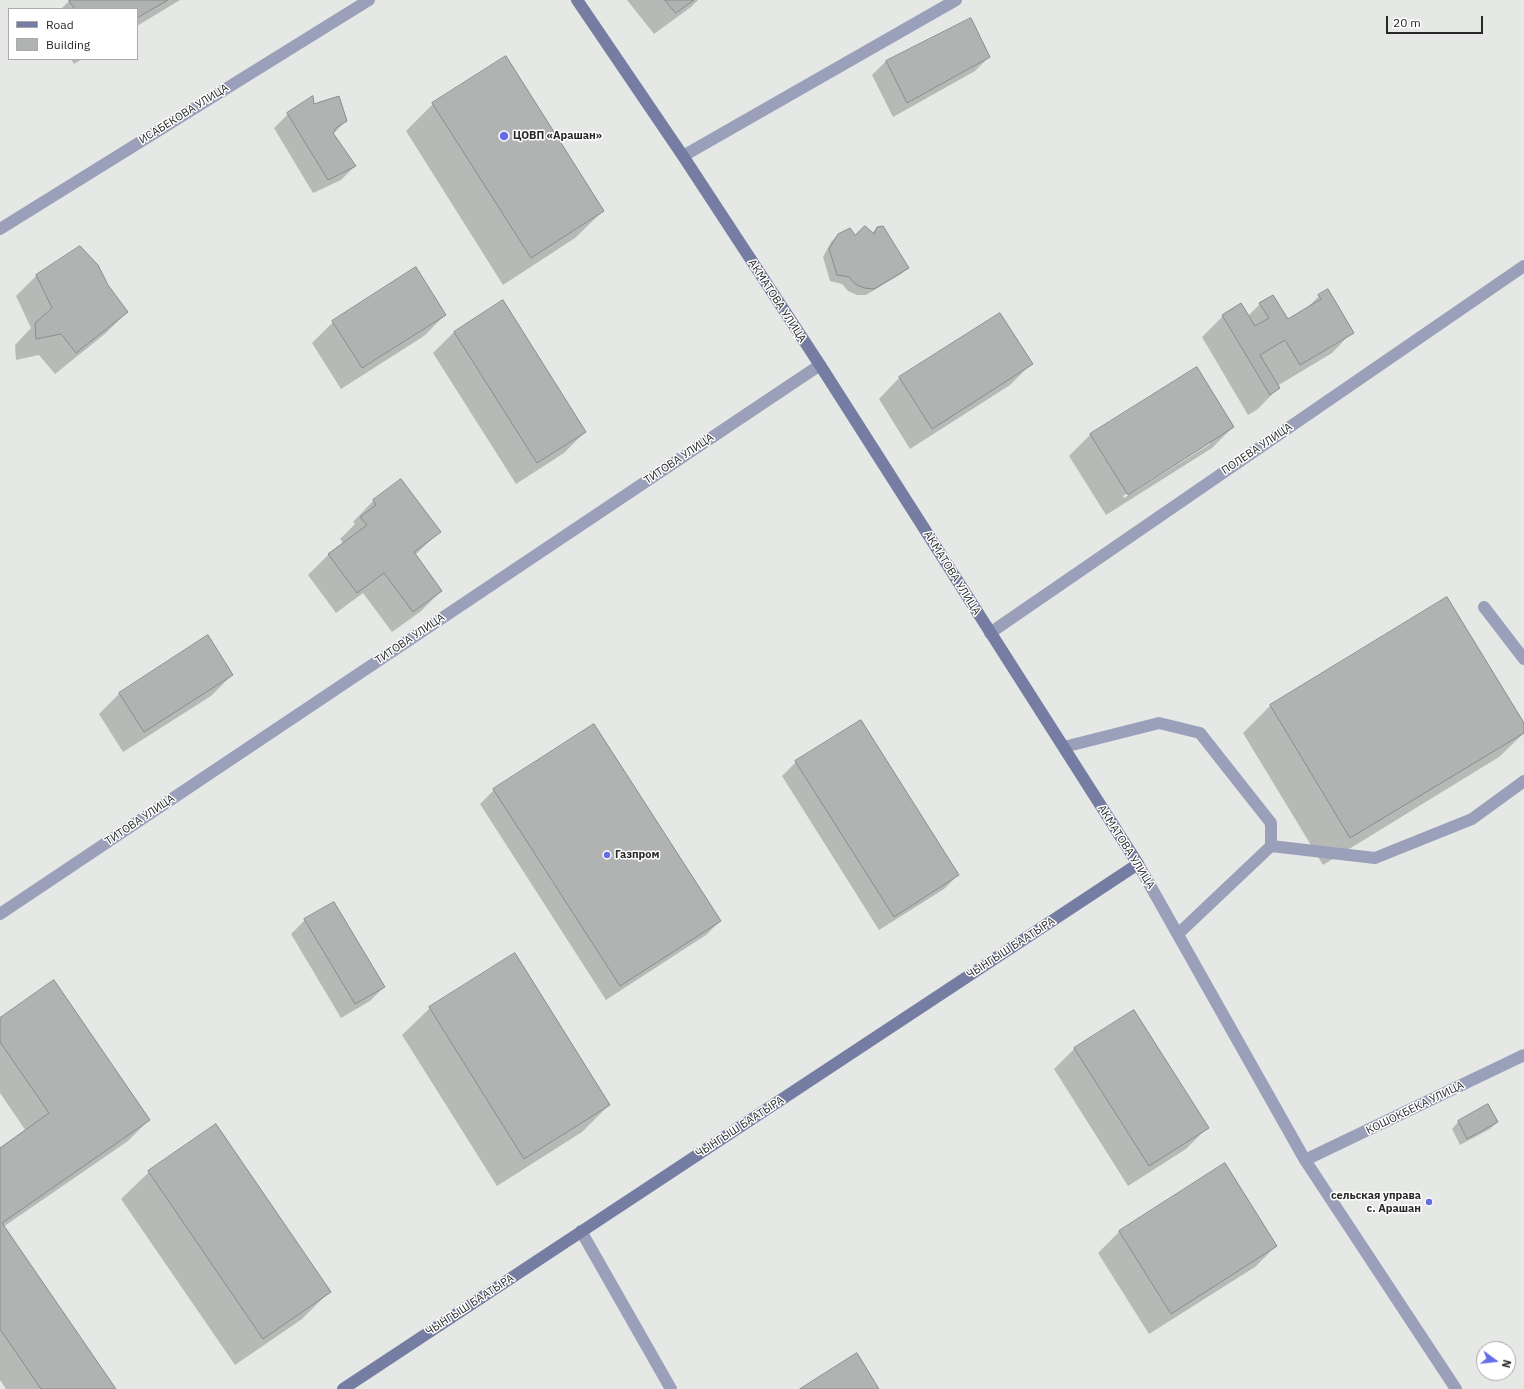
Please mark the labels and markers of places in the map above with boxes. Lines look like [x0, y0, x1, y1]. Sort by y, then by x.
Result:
place label: ЦОВП «Арашан» [513, 129, 602, 143]
marker: ЦОВП «Арашан» [498, 130, 510, 142]
place label: Газпром [615, 848, 659, 862]
marker: Газпром [602, 850, 612, 860]
place label: сельская управа с. Арашан [1331, 1189, 1421, 1215]
marker: сельская управа с. Арашан [1424, 1197, 1434, 1207]

